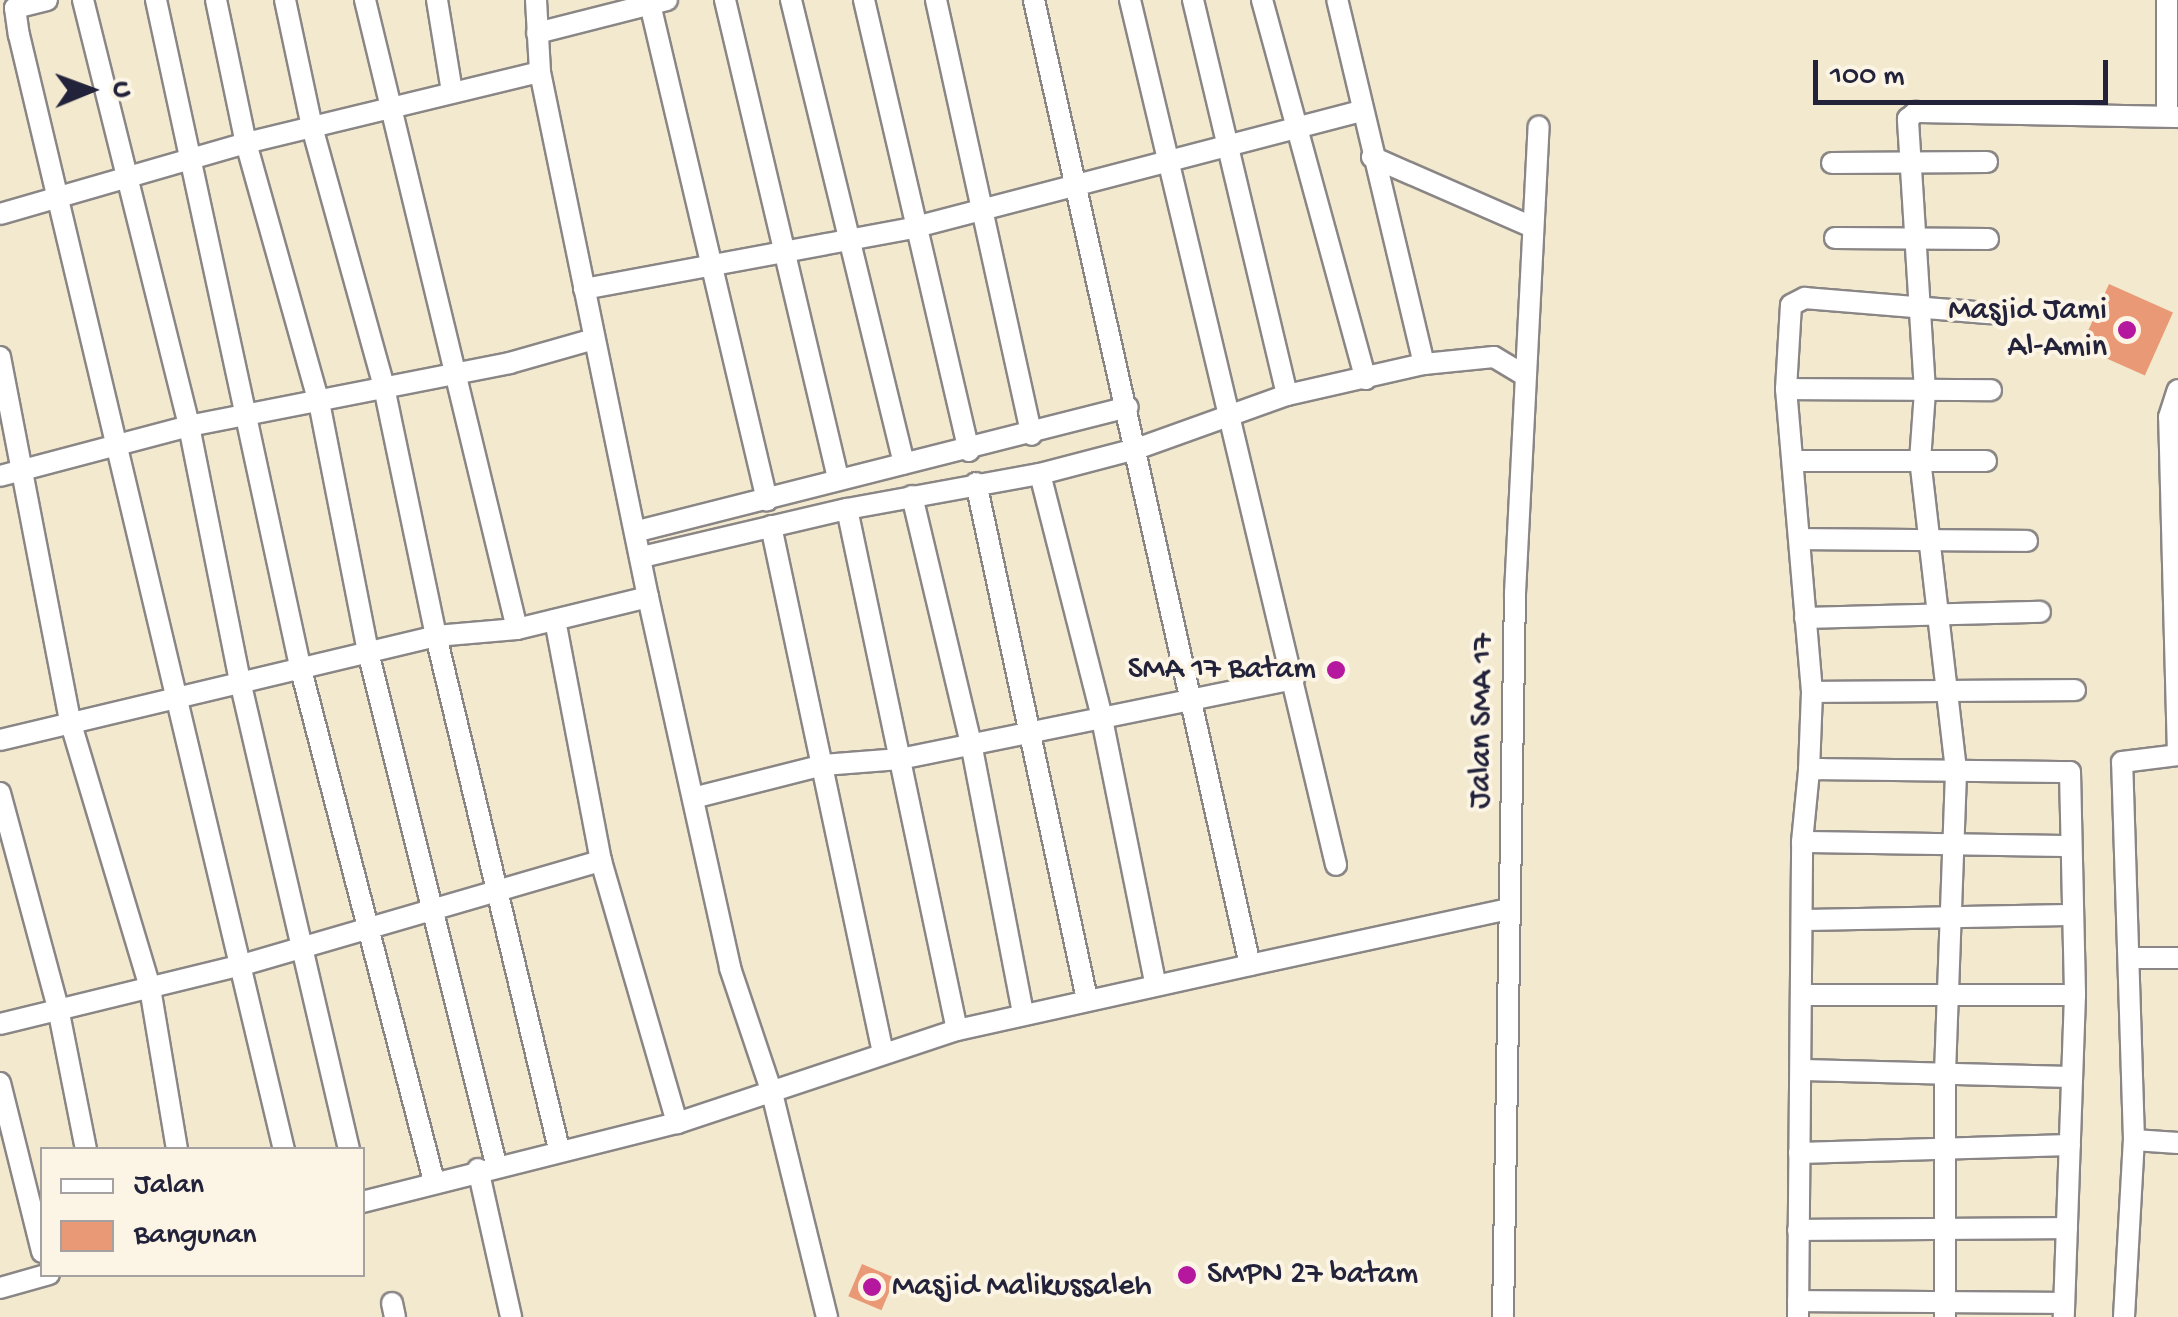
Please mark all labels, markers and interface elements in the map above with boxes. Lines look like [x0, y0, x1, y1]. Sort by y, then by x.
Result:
north arrow [40, 40, 140, 140]
scale bar [1818, 40, 2113, 102]
text: 100 m [1830, 60, 1905, 95]
text: U [104, 81, 137, 98]
place label: Masjid Jami Al-Amin [1948, 293, 2107, 368]
marker: Masjid Jami Al-Amin [2116, 319, 2138, 341]
street label: Jalan SMA 17 [1462, 633, 1504, 809]
place label: SMA 17 Batam [1128, 651, 1316, 689]
marker: SMA 17 Batam [1325, 659, 1347, 681]
legend [40, 1147, 365, 1277]
text: Jalan [134, 1169, 204, 1204]
text: Bangunan [134, 1219, 257, 1254]
place label: SMPN 27 batam [1207, 1256, 1418, 1294]
marker: SMPN 27 batam [1176, 1264, 1198, 1286]
place label: Masjid Malikussaleh [892, 1268, 1152, 1306]
marker: Masjid Malikussaleh [861, 1276, 883, 1298]

